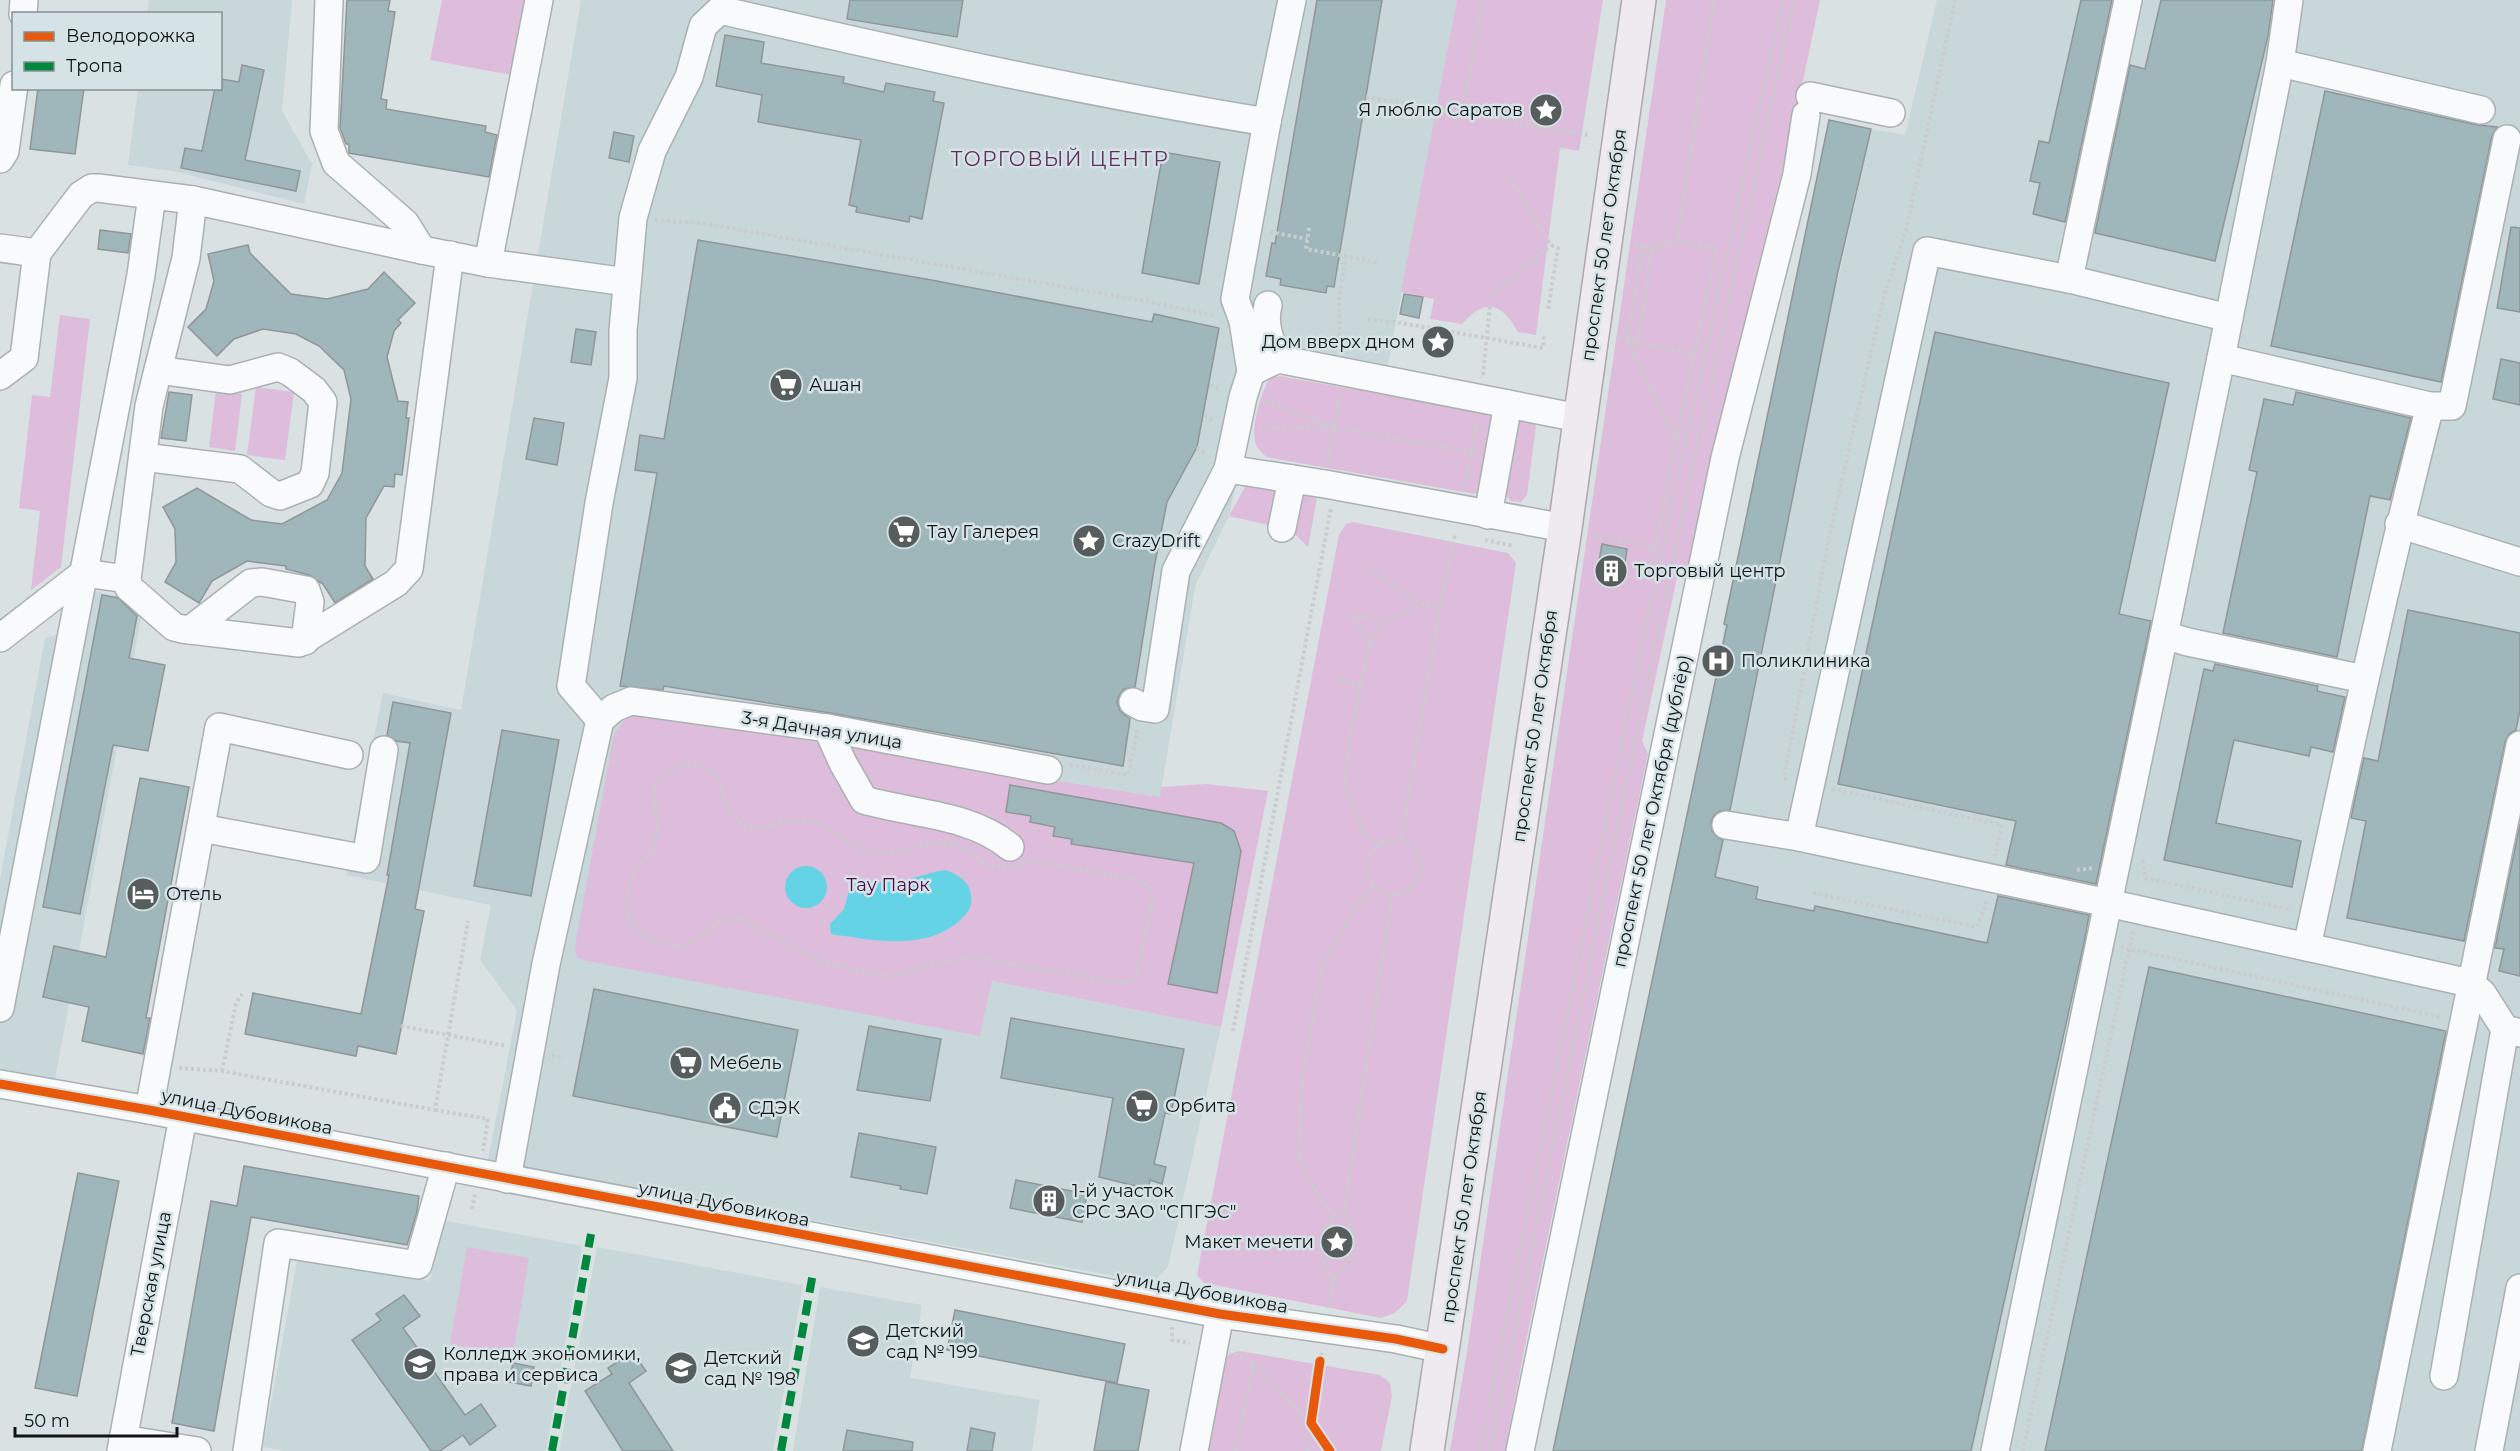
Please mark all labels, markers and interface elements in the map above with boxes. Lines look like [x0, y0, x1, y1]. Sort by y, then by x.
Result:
legend [12, 12, 222, 90]
text: Велодорожка [66, 25, 195, 47]
text: Тропа [66, 55, 123, 77]
place icon: Я люблю Саратов [1528, 92, 1564, 128]
place label: Я люблю Саратов [1358, 99, 1523, 121]
street label: проспект 50 лет Октября [1577, 127, 1631, 363]
district label: ТОРГОВЫЙ ЦЕНТР [951, 147, 1169, 171]
place icon: Дом вверх дном [1420, 324, 1456, 360]
place label: Дом вверх дном [1262, 331, 1415, 353]
supermarket icon: Ашан [768, 367, 804, 403]
place label: Ашан [809, 374, 862, 396]
supermarket icon: Тау Галерея [886, 514, 922, 550]
place label: Тау Галерея [927, 521, 1039, 543]
place icon: CrazyDrift [1071, 523, 1107, 559]
place label: CrazyDrift [1112, 530, 1201, 552]
building icon: Торговый центр [1593, 553, 1629, 589]
place label: Торговый центр [1634, 560, 1786, 582]
street label: проспект 50 лет Октября [1508, 608, 1562, 844]
hospital icon: Поликлиника [1700, 643, 1736, 679]
place label: Поликлиника [1741, 650, 1871, 672]
street label: проспект 50 лет Октября (дублёр) [1608, 653, 1696, 969]
street label: 3-я Дачная улица [740, 706, 904, 754]
park label: Тау Парк [846, 874, 930, 896]
hotel icon: Отель [125, 876, 161, 912]
place label: Отель [166, 883, 222, 905]
supermarket icon: Мебель [668, 1045, 704, 1081]
place label: Мебель [709, 1052, 782, 1074]
street label: улица Дубовикова [158, 1084, 335, 1139]
supermarket icon: Орбита [1124, 1088, 1160, 1124]
street label: проспект 50 лет Октября [1437, 1089, 1491, 1325]
public building icon: СДЭК [707, 1090, 743, 1126]
place label: Орбита [1165, 1095, 1236, 1117]
place label: СДЭК [748, 1097, 801, 1119]
street label: улица Дубовикова [635, 1176, 812, 1231]
place label: 1-й участок СРС ЗАО "СПГЭС" [1072, 1180, 1236, 1223]
building icon: 1-й участок СРС ЗАО "СПГЭС" [1031, 1183, 1067, 1219]
street label: Тверская улица [126, 1210, 176, 1358]
place icon: Макет мечети [1319, 1224, 1355, 1260]
place label: Макет мечети [1184, 1231, 1314, 1253]
street label: улица Дубовикова [1113, 1266, 1290, 1318]
place label: Детский сад № 199 [886, 1320, 978, 1363]
school or university icon: Детский сад № 199 [845, 1323, 881, 1359]
place label: Колледж экономики, права и сервиса [443, 1343, 640, 1386]
school or university icon: Колледж экономики, права и сервиса [402, 1346, 438, 1382]
place label: Детский сад № 198 [704, 1347, 796, 1390]
school or university icon: Детский сад № 198 [663, 1350, 699, 1386]
scale bar [15, 1400, 177, 1438]
text: 50 m [24, 1410, 70, 1432]

